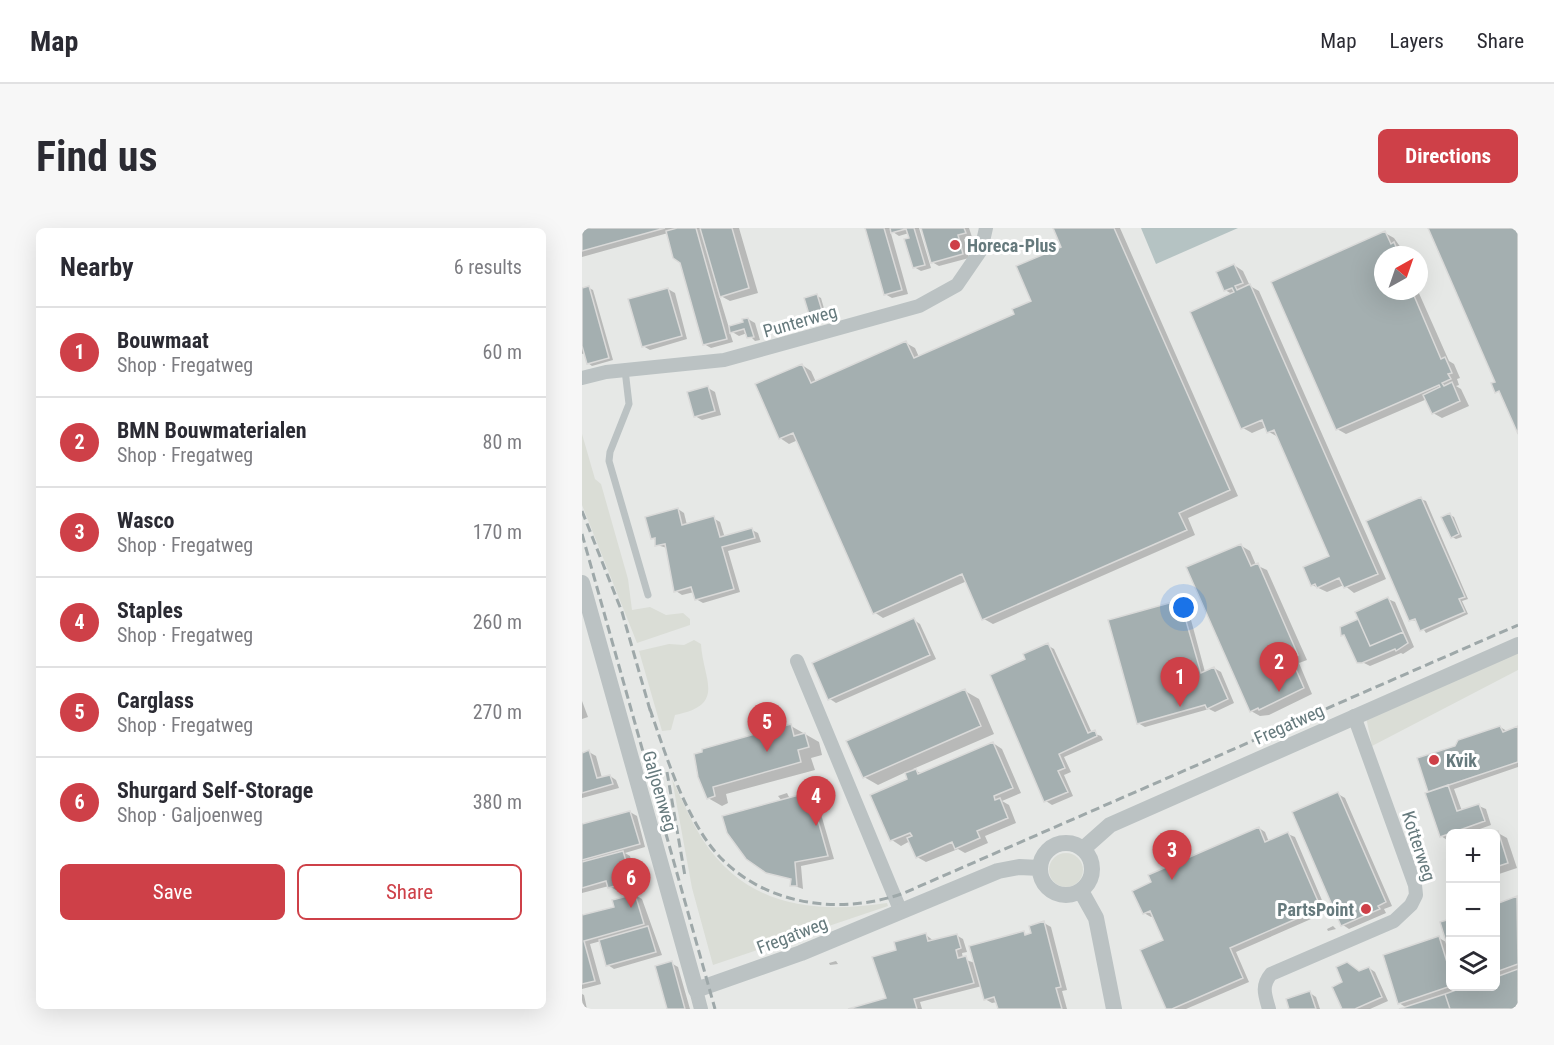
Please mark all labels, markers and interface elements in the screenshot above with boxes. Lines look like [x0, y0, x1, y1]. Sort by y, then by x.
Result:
text: Map [30, 25, 78, 58]
text: Map [1320, 29, 1357, 53]
text: Layers [1390, 29, 1444, 53]
text: Share [1477, 29, 1524, 53]
button: Directions [1378, 129, 1518, 183]
text: Find us [36, 132, 157, 181]
place label: Horeca-Plus [967, 235, 1056, 256]
marker: Horeca-Plus [948, 238, 962, 252]
north arrow [1374, 246, 1428, 300]
text: Nearby [60, 252, 134, 282]
text: 6 results [454, 255, 522, 279]
street label: Punterweg [761, 300, 839, 342]
text: Bouwmaat [117, 328, 209, 353]
text: 1 [74, 340, 85, 364]
text: 60 m [483, 340, 522, 364]
text: Shop · Fregatweg [117, 353, 253, 377]
text: BMN Bouwmaterialen [117, 418, 307, 443]
text: 2 [74, 430, 85, 454]
text: 80 m [483, 430, 522, 454]
text: Shop · Fregatweg [117, 443, 253, 467]
text: Wasco [117, 508, 175, 533]
text: 3 [74, 520, 85, 544]
text: 170 m [473, 520, 522, 544]
text: Shop · Fregatweg [117, 533, 253, 557]
your location [1169, 593, 1198, 622]
text: Staples [117, 598, 183, 623]
text: 4 [74, 610, 85, 634]
text: 260 m [473, 610, 522, 634]
text: Shop · Fregatweg [117, 623, 253, 647]
pin: 2 [1260, 642, 1298, 692]
pin: 1 [1160, 658, 1200, 707]
text: Carglass [117, 688, 194, 713]
street label: Fregatweg [1251, 699, 1327, 749]
text: 5 [74, 700, 85, 724]
text: 270 m [473, 700, 522, 724]
pin: 5 [748, 702, 786, 752]
text: Shop · Fregatweg [117, 713, 253, 737]
street label: Galjoenweg [639, 748, 681, 834]
place label: Kvik [1446, 750, 1477, 771]
marker: Kvik [1427, 753, 1441, 767]
pin: 4 [796, 776, 836, 826]
text: Shurgard Self-Storage [117, 778, 313, 803]
text: 6 [74, 790, 85, 814]
text: 380 m [473, 790, 522, 814]
text: Shop · Galjoenweg [117, 803, 263, 827]
street label: Kotterweg [1398, 808, 1440, 884]
map controls [1446, 829, 1500, 991]
button: + [1446, 829, 1500, 883]
pin: 3 [1152, 830, 1192, 880]
pin: 6 [611, 858, 650, 908]
button: Save [60, 864, 285, 920]
button: Share [297, 864, 522, 920]
button: − [1446, 883, 1500, 937]
place label: PartsPoint [1277, 899, 1354, 920]
marker: PartsPoint [1359, 902, 1373, 916]
street label: Fregatweg [754, 912, 830, 958]
button: layers [1446, 937, 1500, 991]

